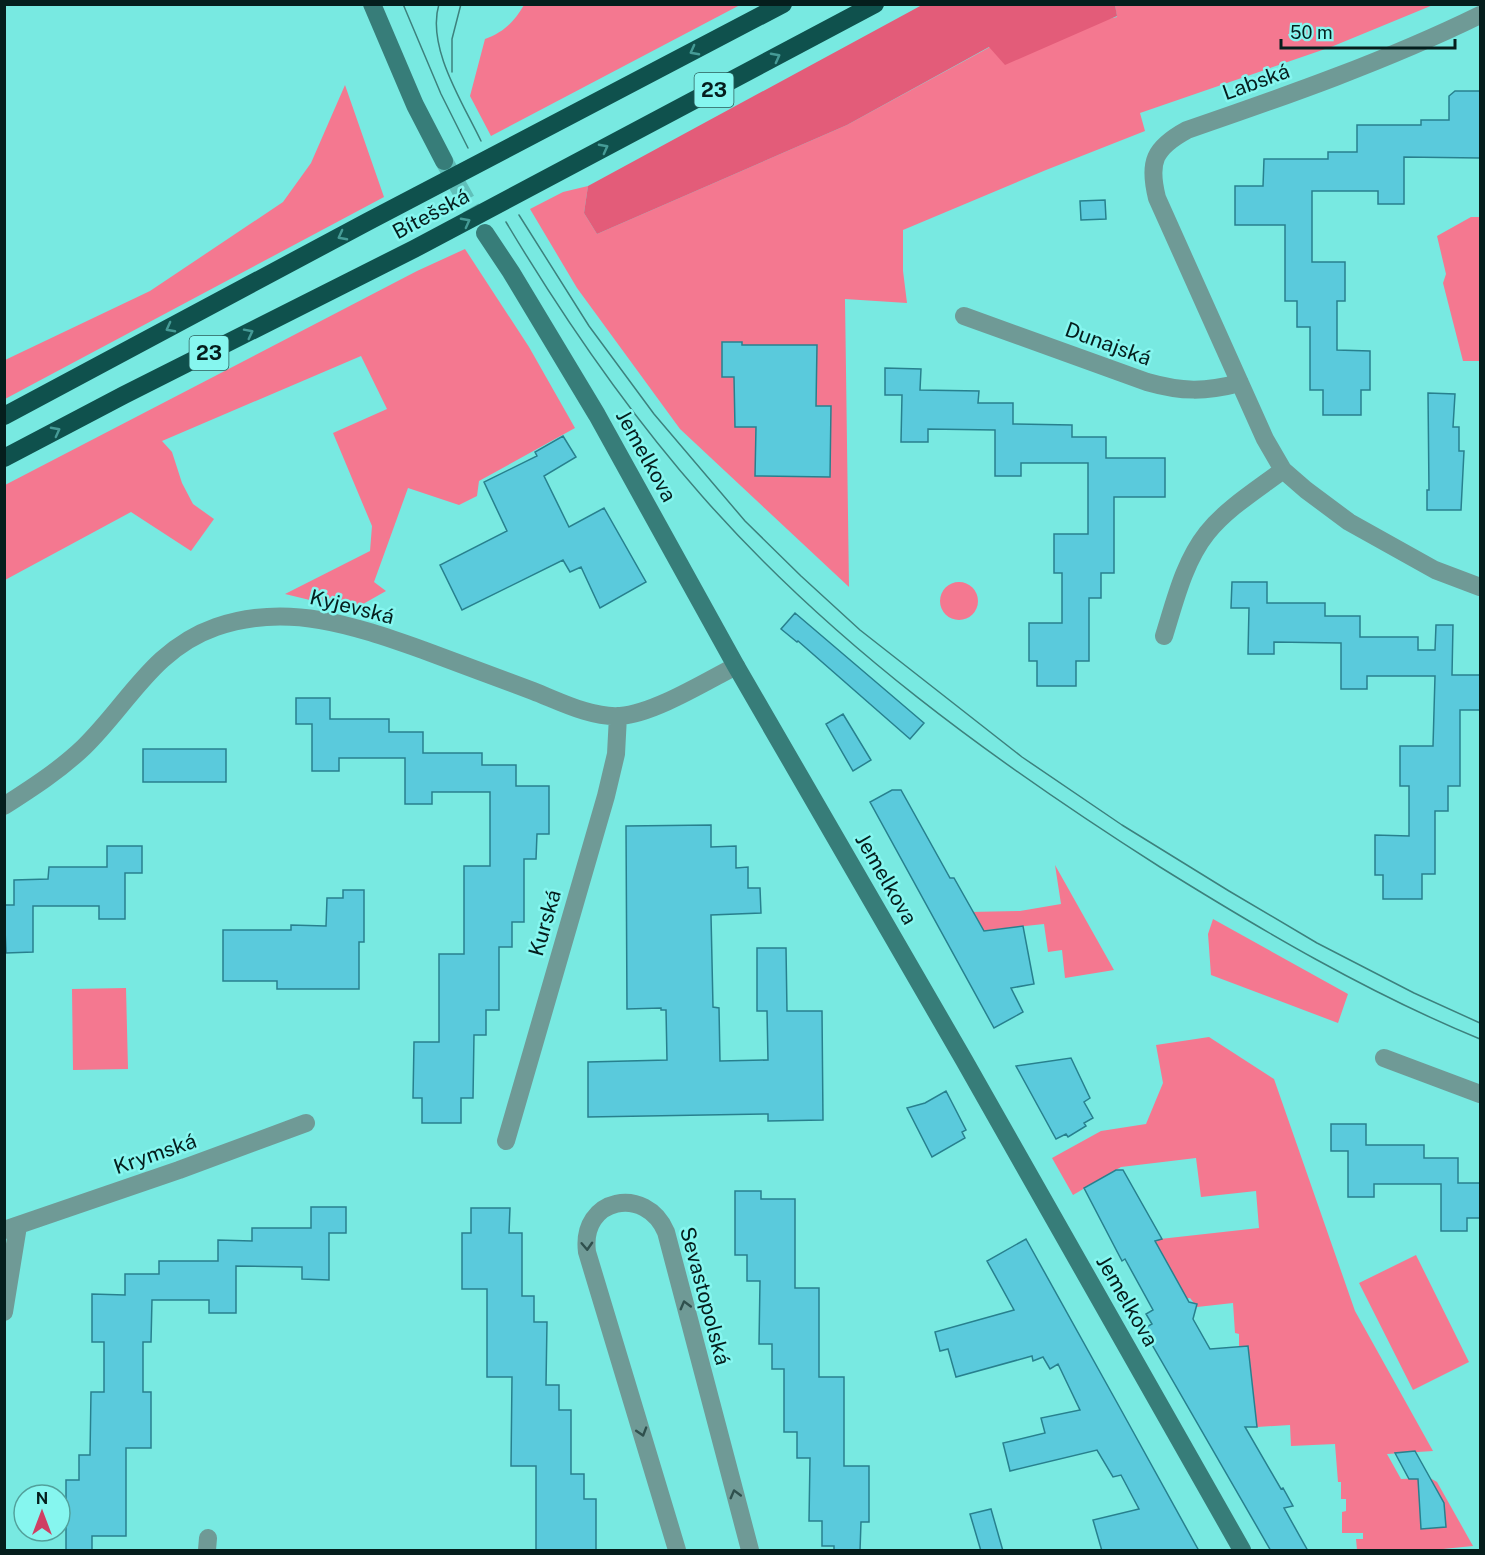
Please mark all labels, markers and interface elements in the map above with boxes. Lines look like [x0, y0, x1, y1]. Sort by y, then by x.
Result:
scale bar [1281, 12, 1455, 50]
text: 50 m [1290, 22, 1333, 43]
one-way arrow [690, 44, 701, 56]
one-way arrow [770, 53, 780, 64]
street label: Labská [1219, 58, 1293, 105]
road number: 23 [694, 73, 734, 107]
one-way arrow [597, 144, 608, 155]
street label: Bítešská [388, 183, 473, 244]
one-way arrow [460, 218, 470, 229]
one-way arrow [337, 229, 348, 240]
street label: Dunajská [1062, 316, 1155, 371]
one-way arrow [165, 321, 176, 332]
one-way arrow [242, 328, 253, 340]
road number: 23 [190, 336, 228, 370]
street label: Jemelkova [611, 405, 682, 506]
one-way arrow [50, 427, 61, 438]
street label: Kyjevská [307, 584, 397, 629]
street label: Jemelkova [850, 829, 923, 929]
street label: Kurská [523, 887, 566, 959]
street label: Krymská [110, 1128, 199, 1179]
street label: Sevastopolská [675, 1224, 736, 1368]
one-way arrow [581, 1241, 594, 1250]
street label: Jemelkova [1091, 1251, 1164, 1351]
one-way arrow [680, 1301, 692, 1311]
one-way arrow [635, 1427, 647, 1437]
north arrow [12, 1483, 72, 1543]
text: N [36, 1489, 48, 1508]
one-way arrow [730, 1489, 742, 1500]

